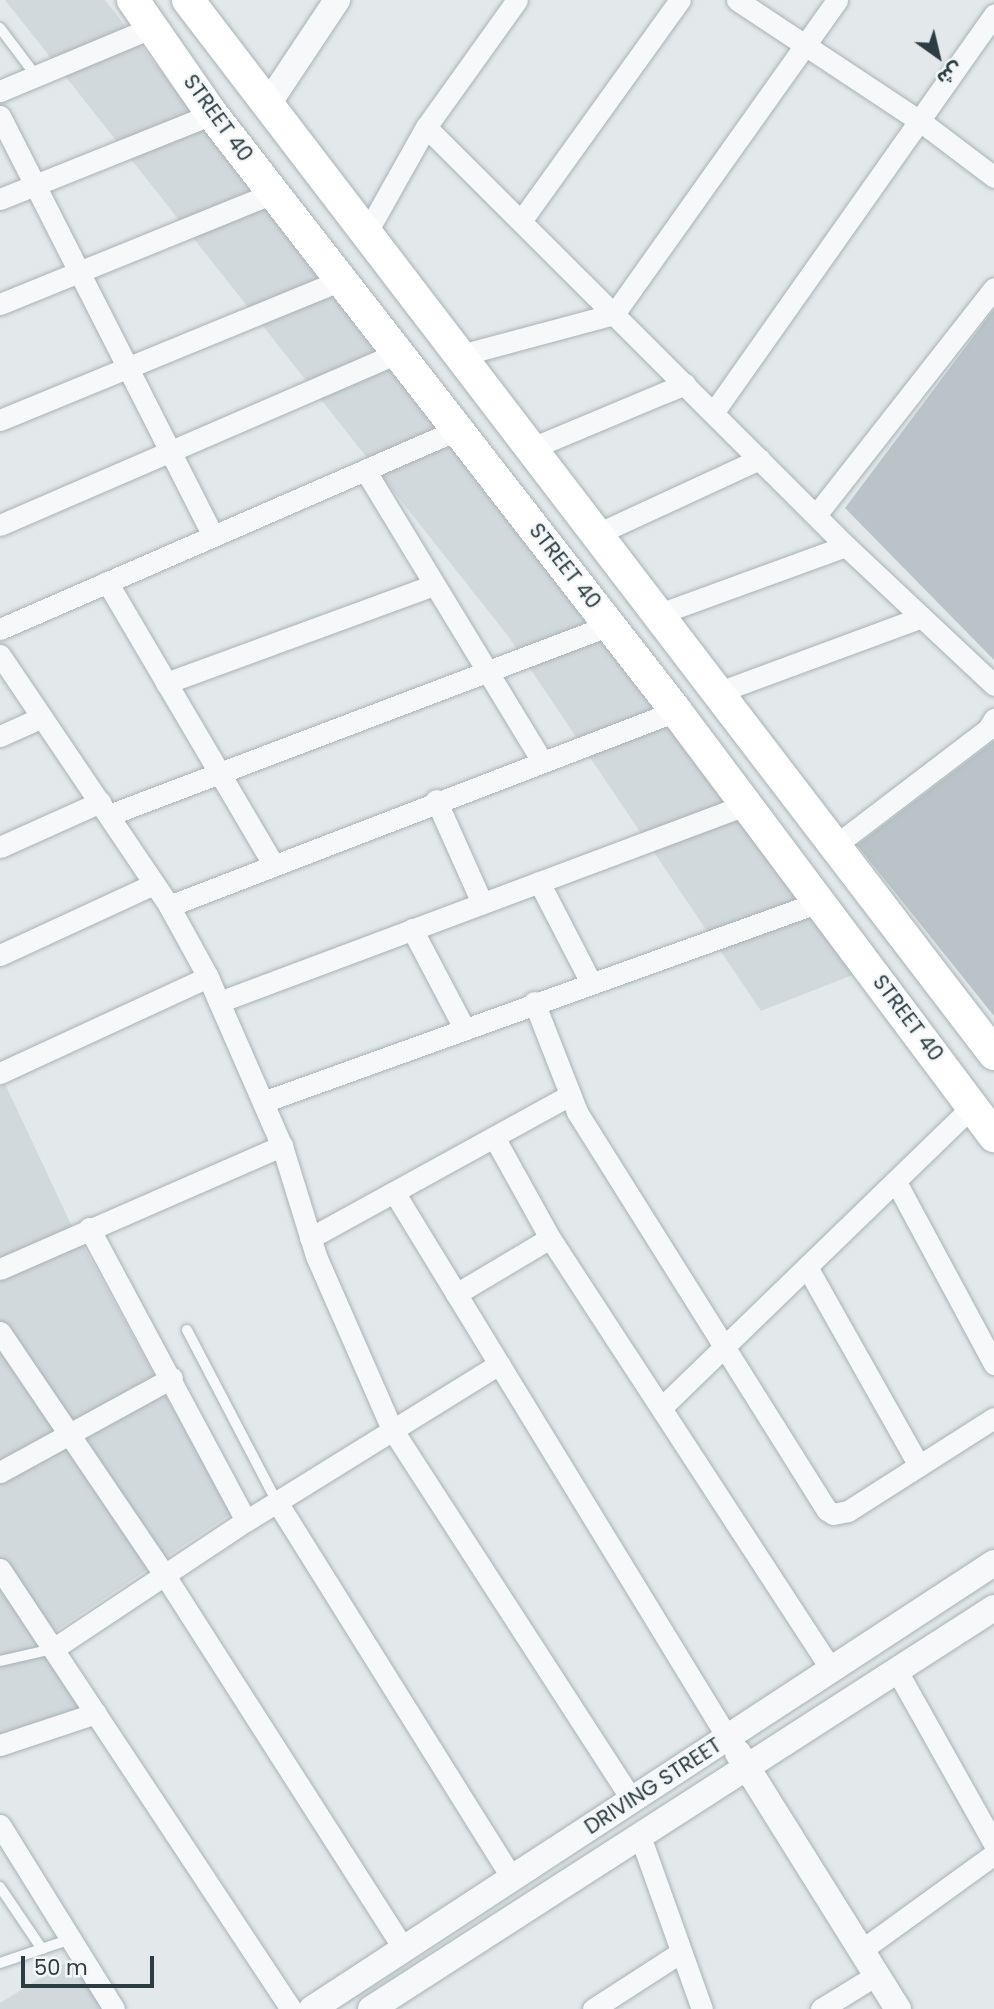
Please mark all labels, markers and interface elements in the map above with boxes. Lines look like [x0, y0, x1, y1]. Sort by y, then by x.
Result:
north arrow [903, 21, 973, 91]
text: ش [932, 55, 968, 92]
street label: STREET 40 [178, 70, 258, 166]
street label: STREET 40 [524, 518, 606, 614]
street label: STREET 40 [867, 970, 949, 1066]
street label: DRIVING STREET [580, 1732, 726, 1840]
scale bar [24, 1942, 158, 1986]
text: 50 m [34, 1953, 88, 1982]

